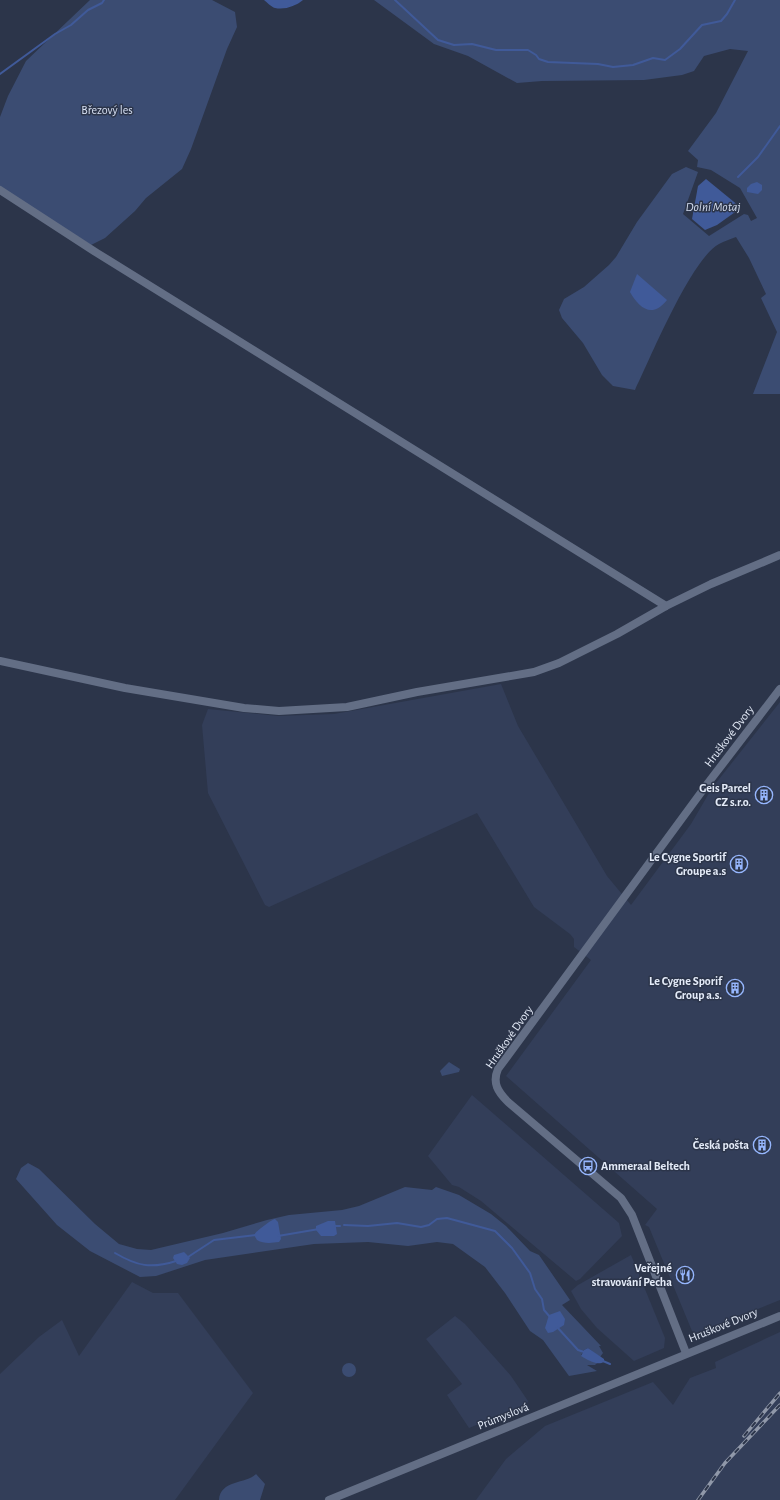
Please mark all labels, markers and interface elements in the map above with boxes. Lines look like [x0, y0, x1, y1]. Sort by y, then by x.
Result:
park label: Březový les [81, 104, 133, 117]
water label: Dolní Motaj [685, 201, 741, 214]
street label: Hruškové Dvory [702, 703, 757, 770]
place label: Geis Parcel CZ s.r.o. [699, 782, 751, 808]
building icon: Geis Parcel CZ s.r.o. [754, 785, 774, 805]
place label: Le Cygne Sportif Groupe a.s [649, 851, 727, 877]
building icon: Le Cygne Sportif Groupe a.s [729, 854, 749, 874]
place label: Le Cygne Sporif Group a.s. [649, 975, 723, 1001]
building icon: Le Cygne Sporif Group a.s. [725, 978, 745, 998]
street label: Hruškové Dvory [483, 1003, 536, 1071]
building icon: Česká pošta [752, 1135, 772, 1155]
place label: Česká pošta [693, 1138, 749, 1151]
bus stop icon: Ammeraal Beltech [578, 1156, 598, 1176]
place label: Ammeraal Beltech [601, 1160, 690, 1172]
place label: Veřejné stravování Pecha [592, 1262, 672, 1288]
restaurant icon: Veřejné stravování Pecha [675, 1265, 695, 1285]
street label: Hruškové Dvory [687, 1306, 760, 1345]
street label: Průmyslová [476, 1400, 531, 1433]

